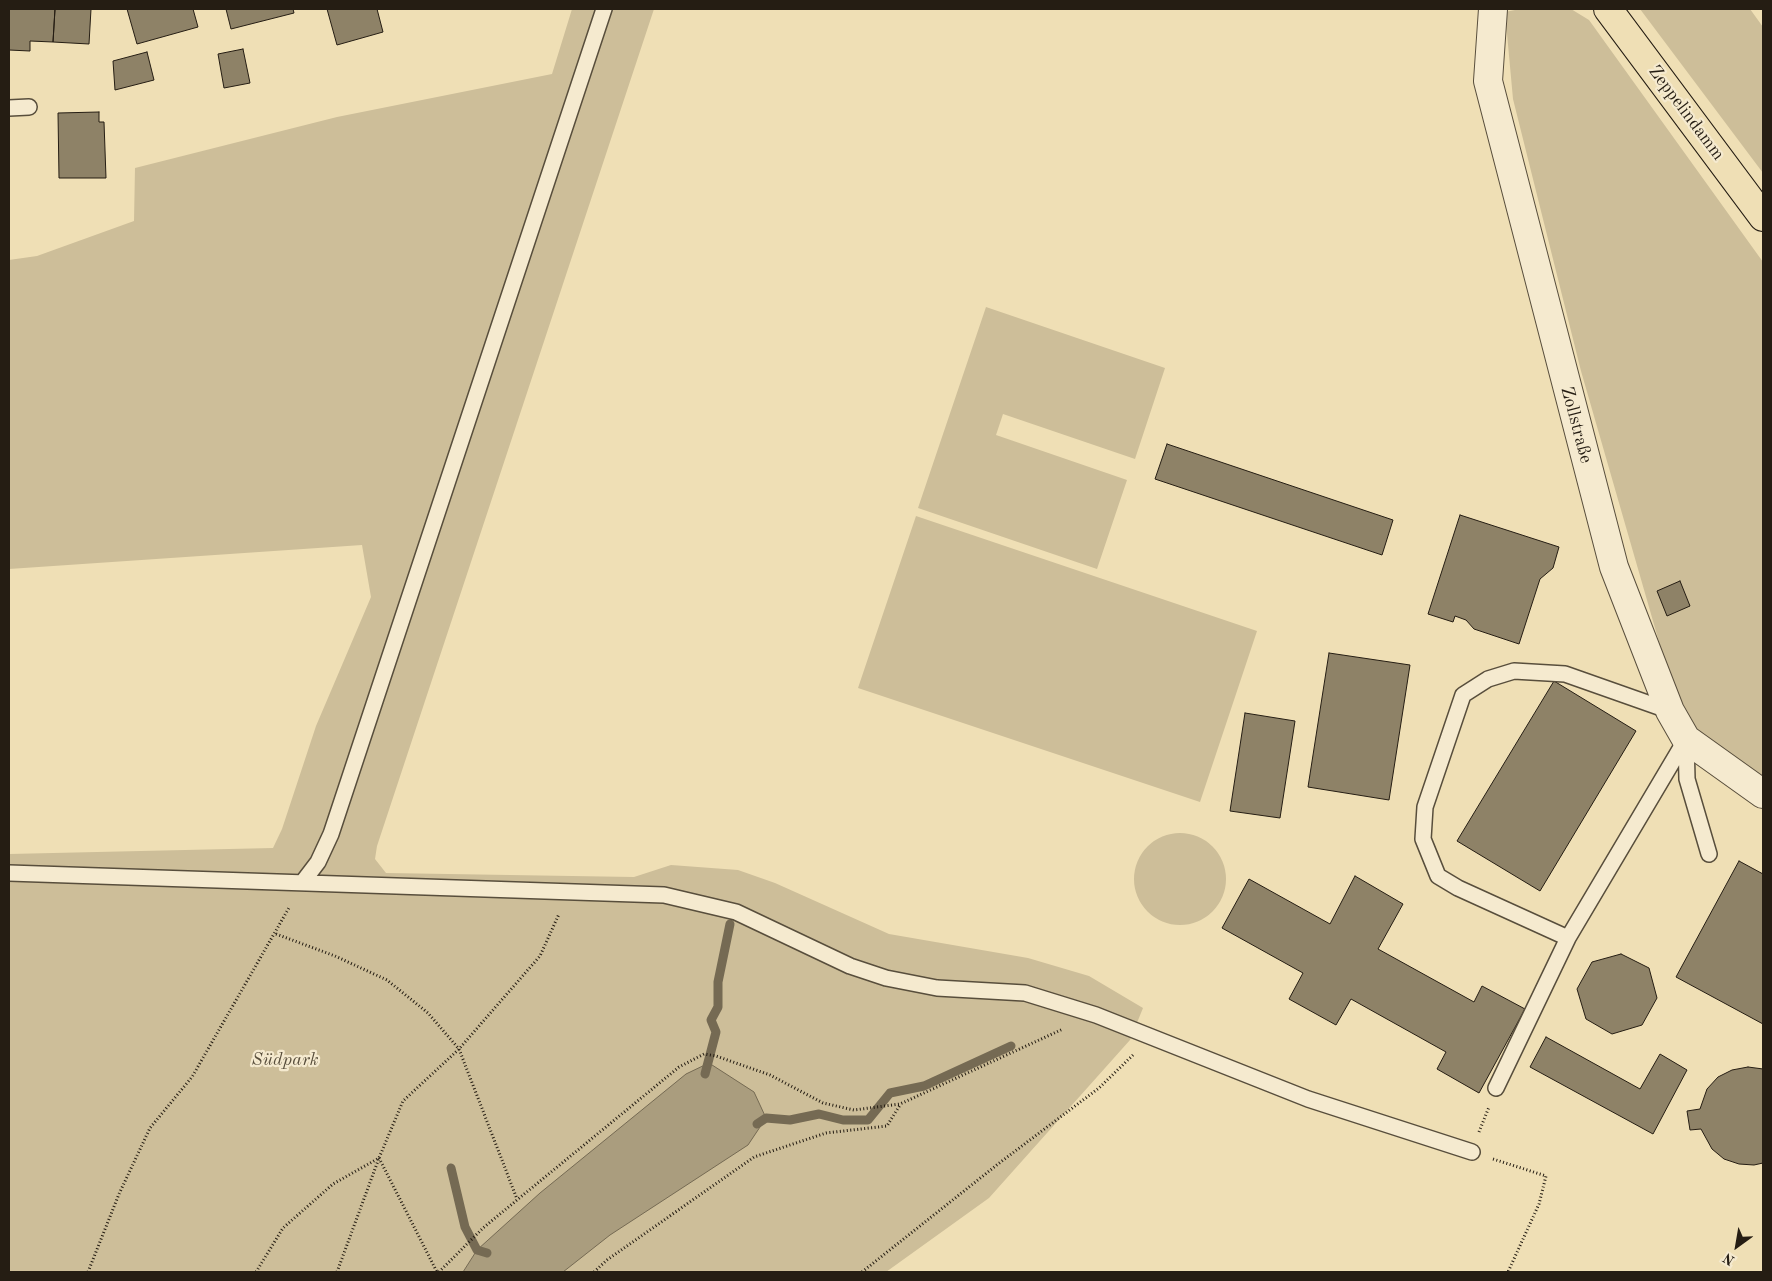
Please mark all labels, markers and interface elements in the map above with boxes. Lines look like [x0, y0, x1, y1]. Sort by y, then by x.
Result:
street label: Zeppelindamm [1643, 61, 1729, 165]
street label: Zollstraße [1555, 384, 1597, 466]
park label: Südpark [252, 1049, 318, 1071]
north arrow [1712, 1221, 1762, 1271]
text: N [1721, 1250, 1737, 1267]

